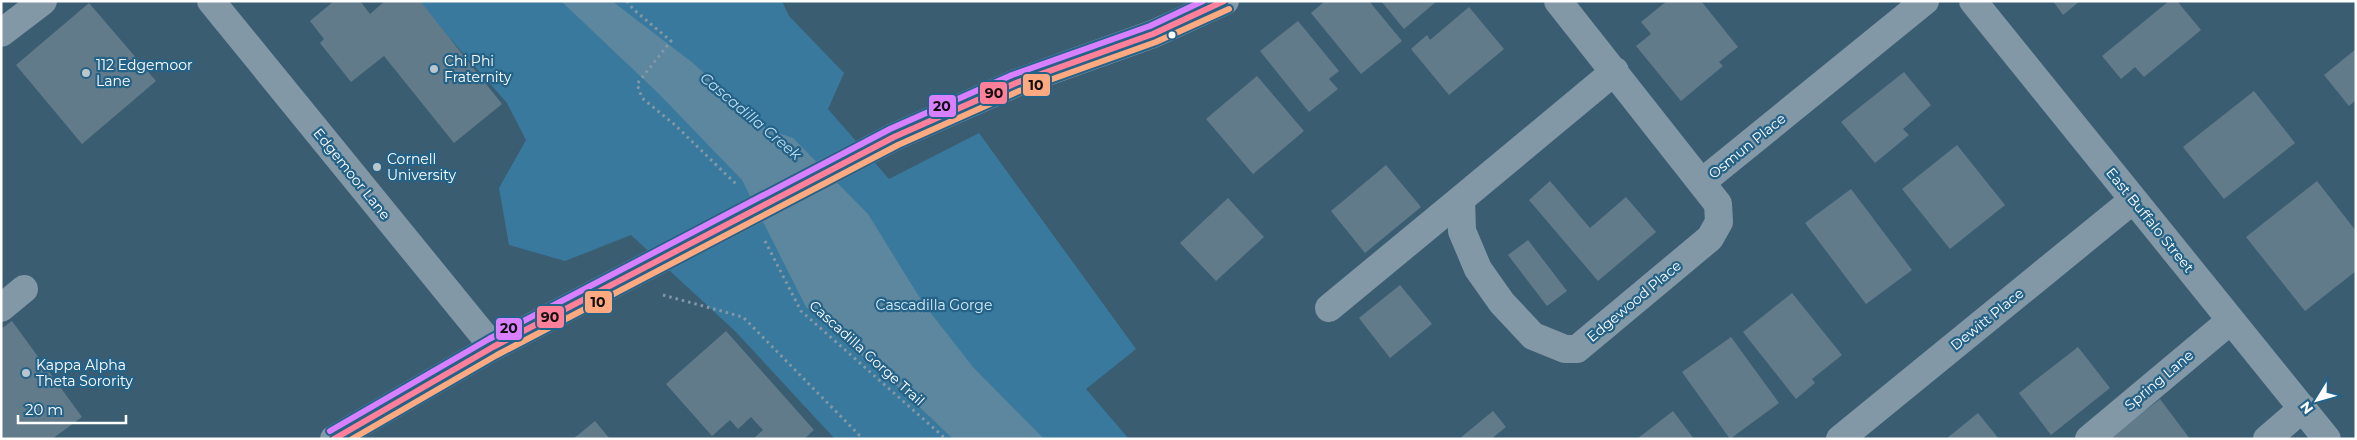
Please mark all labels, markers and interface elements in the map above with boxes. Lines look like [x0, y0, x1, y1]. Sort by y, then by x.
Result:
unlabelled marker [1167, 30, 1177, 40]
place label: Chi Phi Fraternity [444, 52, 512, 86]
place label: 112 Edgemoor Lane [96, 56, 193, 90]
marker: Chi Phi Fraternity [428, 63, 440, 75]
marker: 112 Edgemoor Lane [80, 67, 92, 79]
water label: Cascadilla Creek [696, 68, 806, 165]
line badge: 10 [1022, 73, 1051, 97]
text: 10 [1029, 76, 1044, 94]
line badge: 90 [979, 81, 1008, 105]
text: 90 [985, 84, 1003, 102]
line badge: 20 [928, 94, 957, 118]
text: 20 [933, 97, 951, 115]
street label: Osmun Place [1705, 109, 1789, 183]
street label: Edgemoor Lane [309, 124, 395, 224]
place label: Cornell University [387, 150, 456, 184]
marker: Cornell University [371, 161, 383, 173]
street label: East Buffalo Street [2102, 164, 2198, 276]
street label: Edgewood Place [1583, 256, 1685, 346]
street label: Dewitt Place [1947, 284, 2027, 354]
line badge: 10 [584, 290, 613, 314]
text: 10 [591, 293, 606, 311]
street label: Cascadilla Gorge Trail [806, 296, 928, 410]
park label: Cascadilla Gorge [876, 296, 992, 314]
line badge: 90 [536, 305, 565, 329]
text: 90 [541, 308, 559, 326]
line badge: 20 [495, 317, 523, 341]
text: 20 [500, 319, 518, 337]
street label: Spring Lane [2121, 346, 2197, 414]
place label: Kappa Alpha Theta Sorority [36, 356, 133, 390]
marker: Kappa Alpha Theta Sorority [20, 367, 32, 379]
north arrow [2292, 375, 2342, 425]
scale bar [18, 392, 125, 424]
text: N [2296, 398, 2317, 418]
text: 20 m [25, 400, 63, 419]

